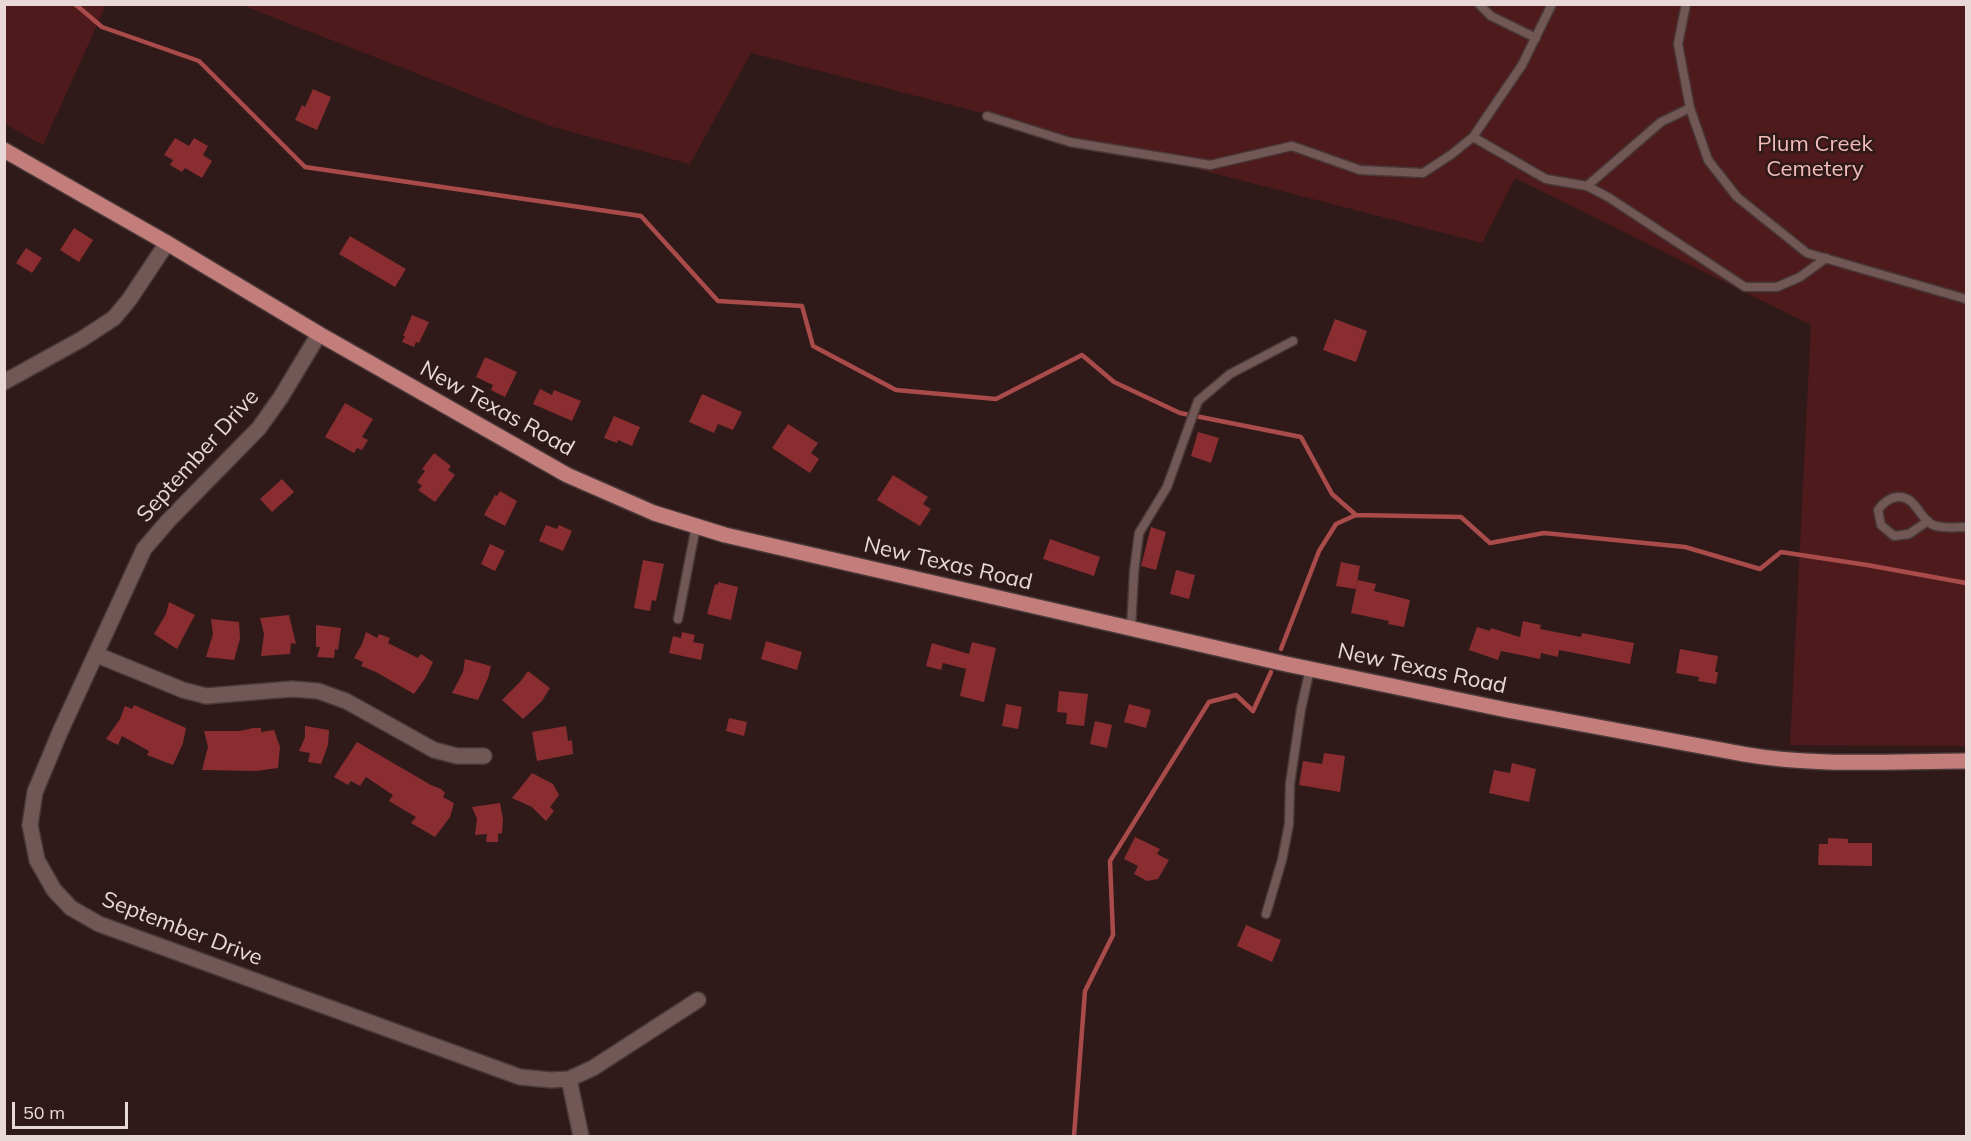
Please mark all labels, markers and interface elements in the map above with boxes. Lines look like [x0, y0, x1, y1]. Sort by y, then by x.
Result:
park label: Plum Creek Cemetery [1757, 131, 1873, 182]
street label: New Texas Road [415, 356, 579, 462]
street label: September Drive [131, 384, 265, 528]
street label: New Texas Road [861, 532, 1035, 596]
street label: New Texas Road [1335, 638, 1509, 700]
street label: September Drive [98, 886, 266, 972]
scale bar [15, 1090, 130, 1128]
text: 50 m [23, 1101, 65, 1124]

